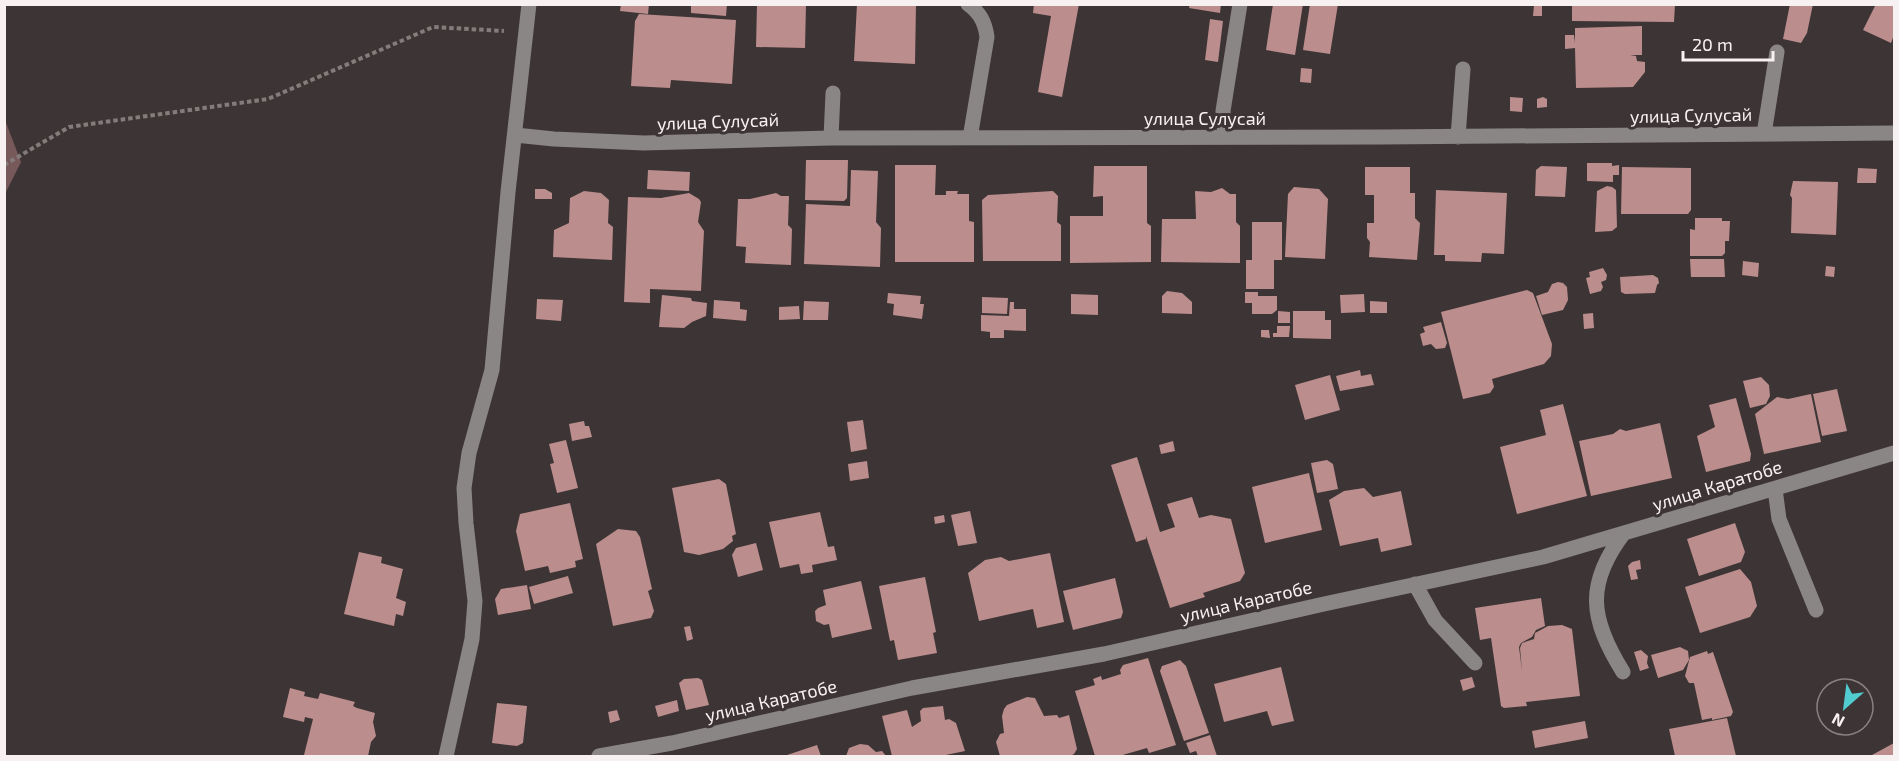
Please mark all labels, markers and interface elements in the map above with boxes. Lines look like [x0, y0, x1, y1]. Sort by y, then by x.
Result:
scale bar [1683, 24, 1773, 62]
text: 20 m [1692, 33, 1733, 55]
street label: улица Сулусай [1630, 103, 1752, 127]
street label: улица Сулусай [1144, 107, 1266, 129]
street label: улица Сулусай [656, 108, 780, 134]
street label: улица Каратобе [1649, 455, 1785, 515]
street label: улица Каратобе [1178, 575, 1314, 627]
street label: улица Каратобе [703, 674, 839, 726]
north arrow [1815, 677, 1875, 737]
text: N [1828, 710, 1847, 732]

